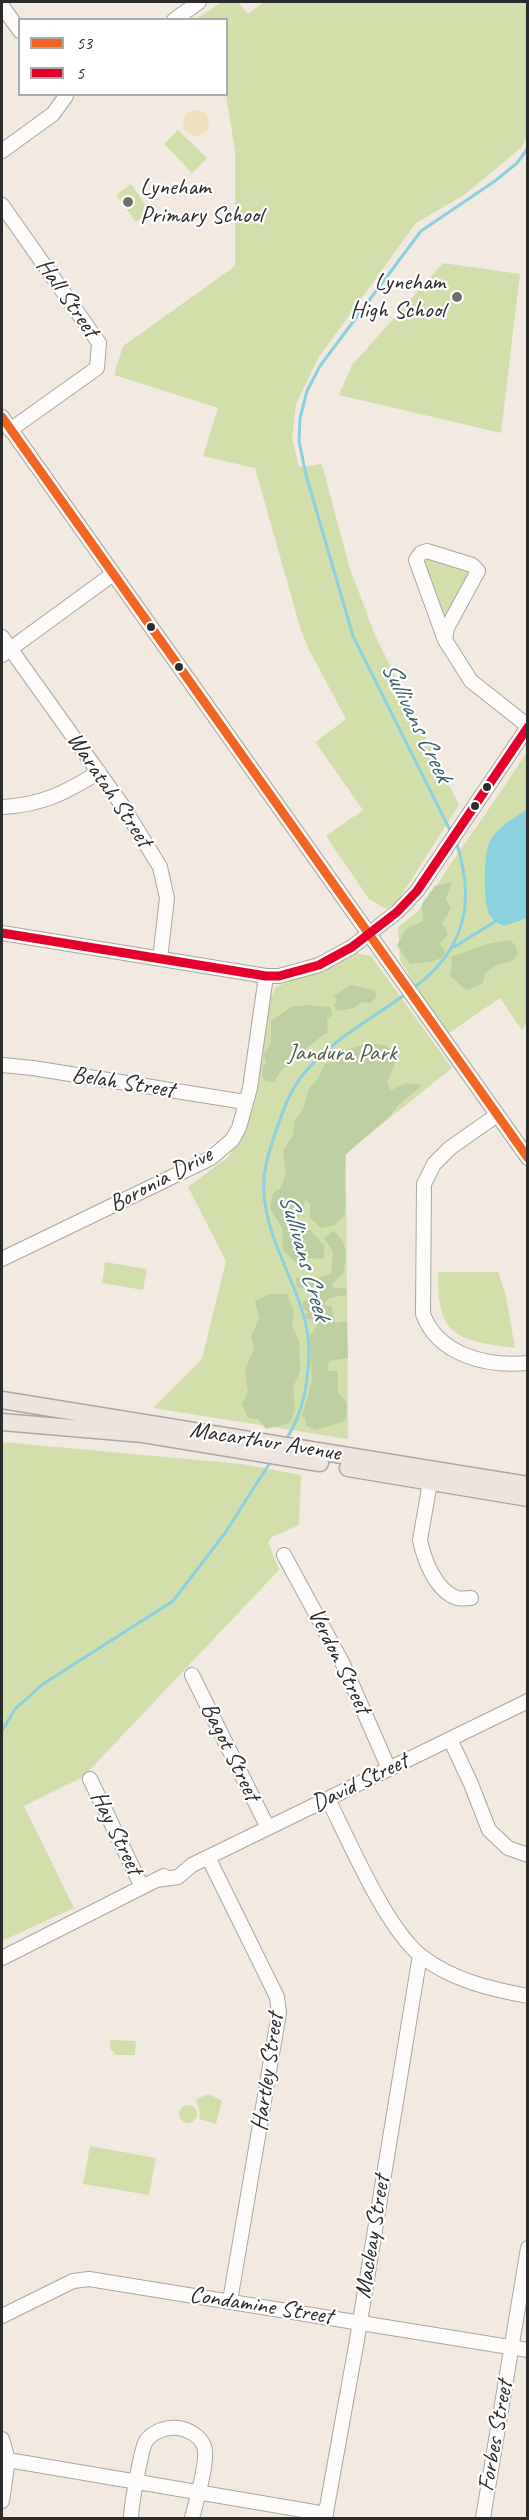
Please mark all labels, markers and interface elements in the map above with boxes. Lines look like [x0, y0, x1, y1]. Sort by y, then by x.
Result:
legend [18, 18, 228, 96]
text: 53 [76, 32, 92, 54]
text: 5 [76, 62, 84, 84]
place label: Lyneham Primary School [140, 174, 263, 230]
marker: Lyneham Primary School [121, 195, 135, 209]
street label: Hall Street [29, 253, 105, 343]
place label: Lyneham High School [350, 269, 445, 325]
marker: Lyneham High School [450, 290, 464, 304]
unlabelled marker [145, 621, 157, 633]
water label: Sullivans Creek [374, 657, 458, 787]
unlabelled marker [173, 661, 185, 673]
street label: Waratah Street [60, 727, 158, 853]
unlabelled marker [481, 781, 493, 793]
unlabelled marker [469, 800, 481, 812]
park label: Jandura Park [287, 1040, 397, 1068]
street label: Belah Street [70, 1061, 176, 1105]
street label: Boronia Drive [104, 1141, 218, 1219]
water label: Sullivans Creek [271, 1190, 337, 1324]
street label: Macarthur Avenue [188, 1416, 342, 1468]
street label: Verdon Street [301, 1603, 377, 1719]
street label: Bagot Street [194, 1698, 266, 1806]
street label: David Street [307, 1747, 413, 1819]
street label: Hay Street [83, 1786, 149, 1880]
street label: Hartley Street [245, 2011, 291, 2133]
street label: Macleay Street [349, 2173, 397, 2301]
street label: Condamine Street [188, 2280, 334, 2332]
street label: Forbes Street [472, 2378, 520, 2494]

